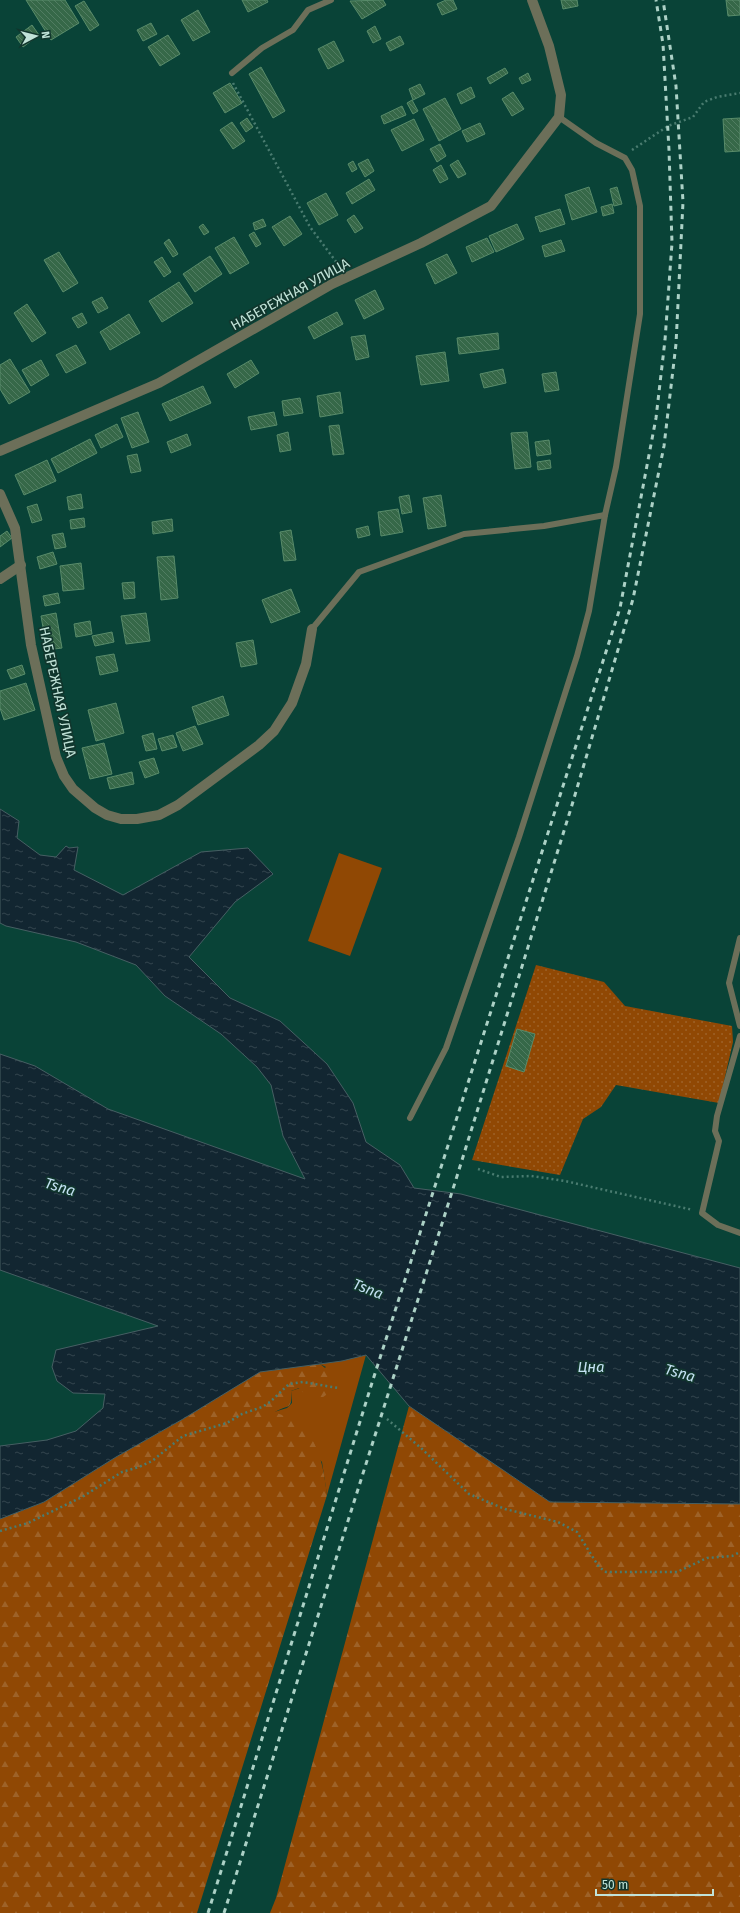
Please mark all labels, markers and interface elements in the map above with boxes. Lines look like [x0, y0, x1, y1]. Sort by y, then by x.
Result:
north arrow [16, 16, 56, 56]
text: N [39, 30, 52, 39]
street label: НАБЕРЕЖНАЯ УЛИЦА [228, 255, 353, 334]
street label: НАБЕРЕЖНАЯ УЛИЦА [35, 625, 80, 759]
water label: Tsna [43, 1174, 77, 1200]
water label: Tsna [350, 1275, 386, 1303]
water label: Цна [577, 1358, 605, 1376]
water label: Tsna [663, 1360, 697, 1386]
scale bar [596, 1871, 713, 1897]
text: 50 m [602, 1878, 628, 1892]

